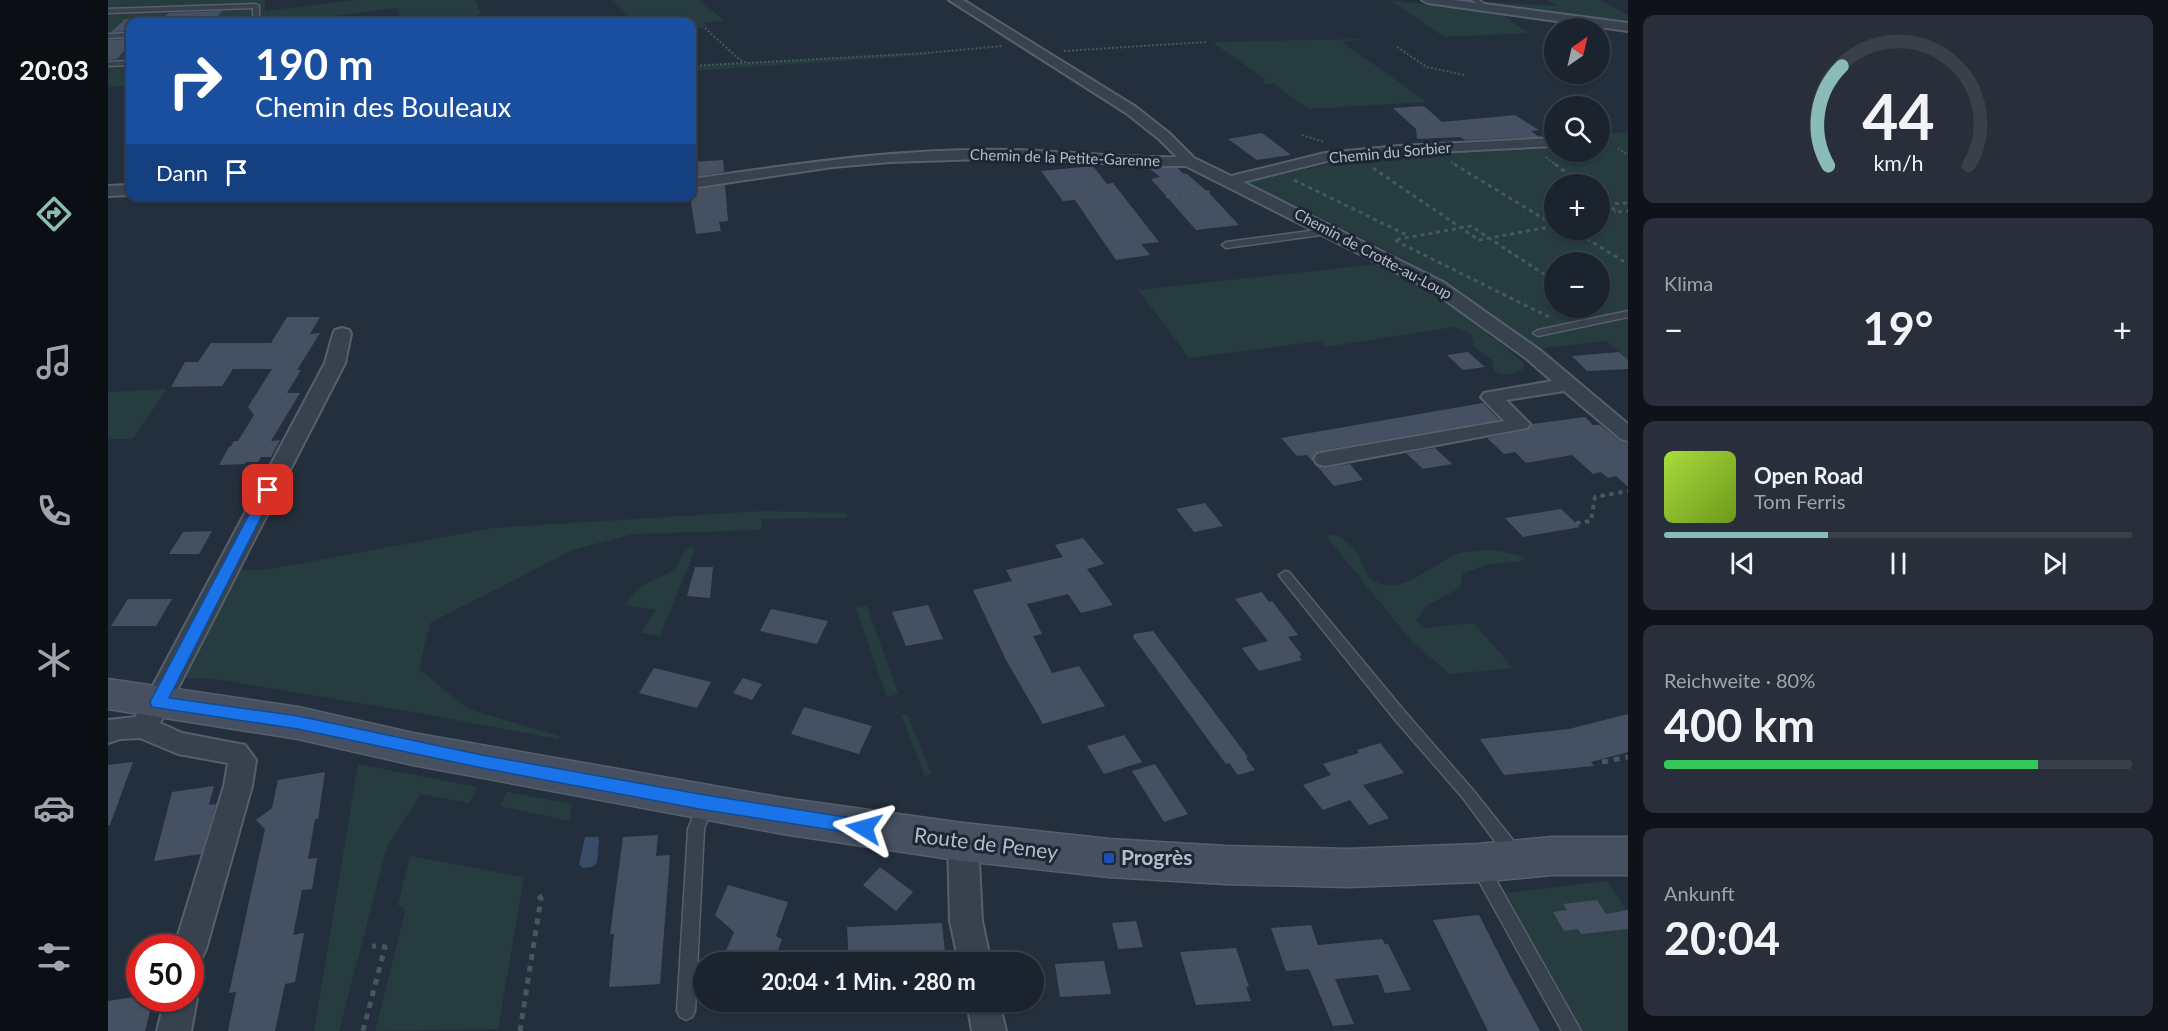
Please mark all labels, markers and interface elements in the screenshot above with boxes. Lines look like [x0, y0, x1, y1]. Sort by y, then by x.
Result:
north arrow [1544, 18, 1610, 84]
map controls [1544, 18, 1610, 318]
text: 190 m [255, 39, 373, 89]
icon: right [156, 42, 234, 120]
text: 20:03 [19, 53, 89, 86]
text: 44 [1862, 78, 1934, 153]
text: Chemin des Bouleaux [255, 90, 511, 123]
button: search [1544, 96, 1610, 162]
street label: Chemin du Sorbier [1328, 138, 1452, 166]
street label: Chemin de la Petite-Garenne [970, 145, 1160, 169]
text: km/h [1873, 150, 1923, 176]
icon: arrive [220, 156, 253, 189]
text: Dann [156, 159, 208, 186]
button: + [1544, 174, 1610, 240]
icon: directions [33, 193, 75, 235]
street label: Chemin de Crotte-au-Loup [1292, 204, 1455, 302]
button: − [1544, 252, 1610, 318]
text: Klima [1664, 271, 1713, 295]
text: 19° [1863, 301, 1933, 355]
text: − [1664, 309, 1683, 349]
text: + [2113, 309, 2132, 349]
icon: music [33, 341, 75, 383]
text: Open Road [1754, 462, 1863, 489]
pin [242, 464, 293, 515]
icon: arrive [251, 473, 284, 506]
text: Tom Ferris [1754, 489, 1845, 513]
icon: phone [33, 490, 75, 532]
icon: previous [1726, 547, 1759, 580]
icon: pause [1882, 547, 1915, 580]
icon: next [2038, 547, 2071, 580]
icon: climate [33, 639, 75, 681]
text: Reichweite · 80% [1664, 668, 1815, 692]
text: 400 km [1664, 698, 1815, 752]
icon: car [33, 787, 75, 829]
position arrow [832, 796, 896, 860]
street label: Route de Peney [913, 821, 1060, 864]
place label: Progrès [1121, 844, 1192, 869]
marker: Progrès [1102, 851, 1116, 865]
text: Ankunft [1664, 881, 1735, 905]
text: 20:04 [1664, 911, 1780, 965]
speed limit sign: 50 [126, 934, 204, 1012]
icon: filters [33, 936, 75, 978]
text: 20:04 · 1 Min. · 280 m [761, 968, 976, 995]

